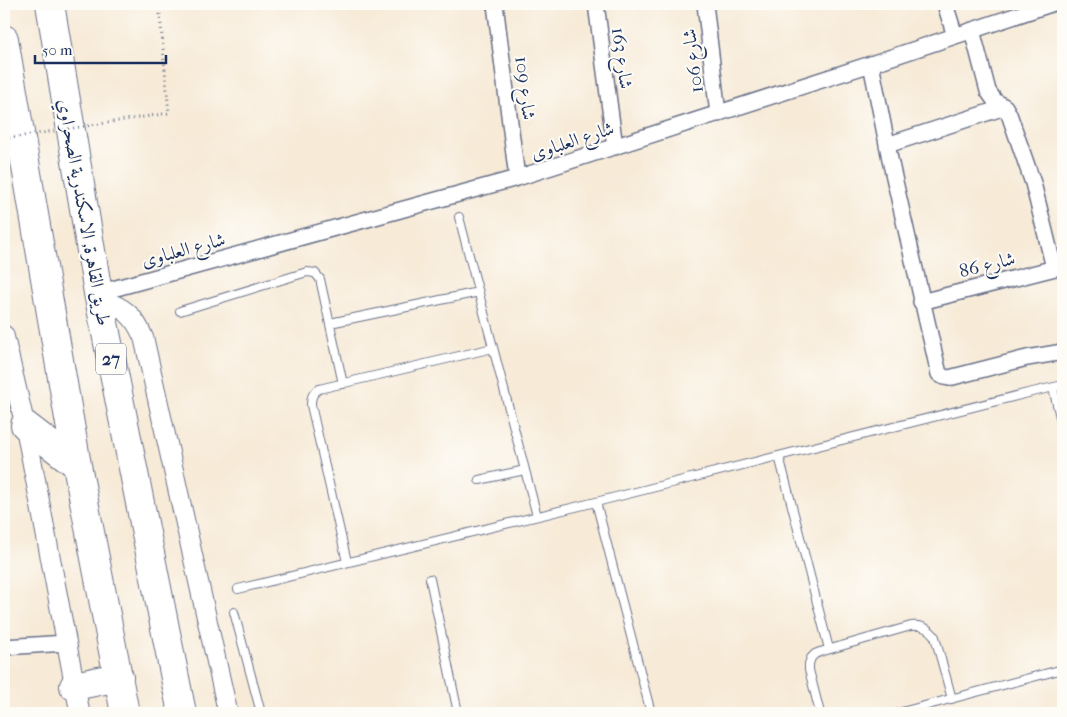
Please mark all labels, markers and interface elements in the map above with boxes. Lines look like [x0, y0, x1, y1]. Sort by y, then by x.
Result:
street label: شارع 163 [603, 26, 637, 91]
street label: شارع 106 [678, 27, 712, 94]
scale bar [35, 32, 166, 64]
text: 50 m [42, 41, 73, 59]
street label: شارع 109 [506, 55, 540, 122]
street label: طريق القاهرة, الاسكندرية الصحراوي [49, 97, 115, 328]
street label: شارع العلباوى [528, 117, 618, 169]
street label: شارع العلباوى [139, 228, 229, 276]
street label: شارع 86 [957, 247, 1018, 286]
road number: 27 [96, 344, 126, 374]

